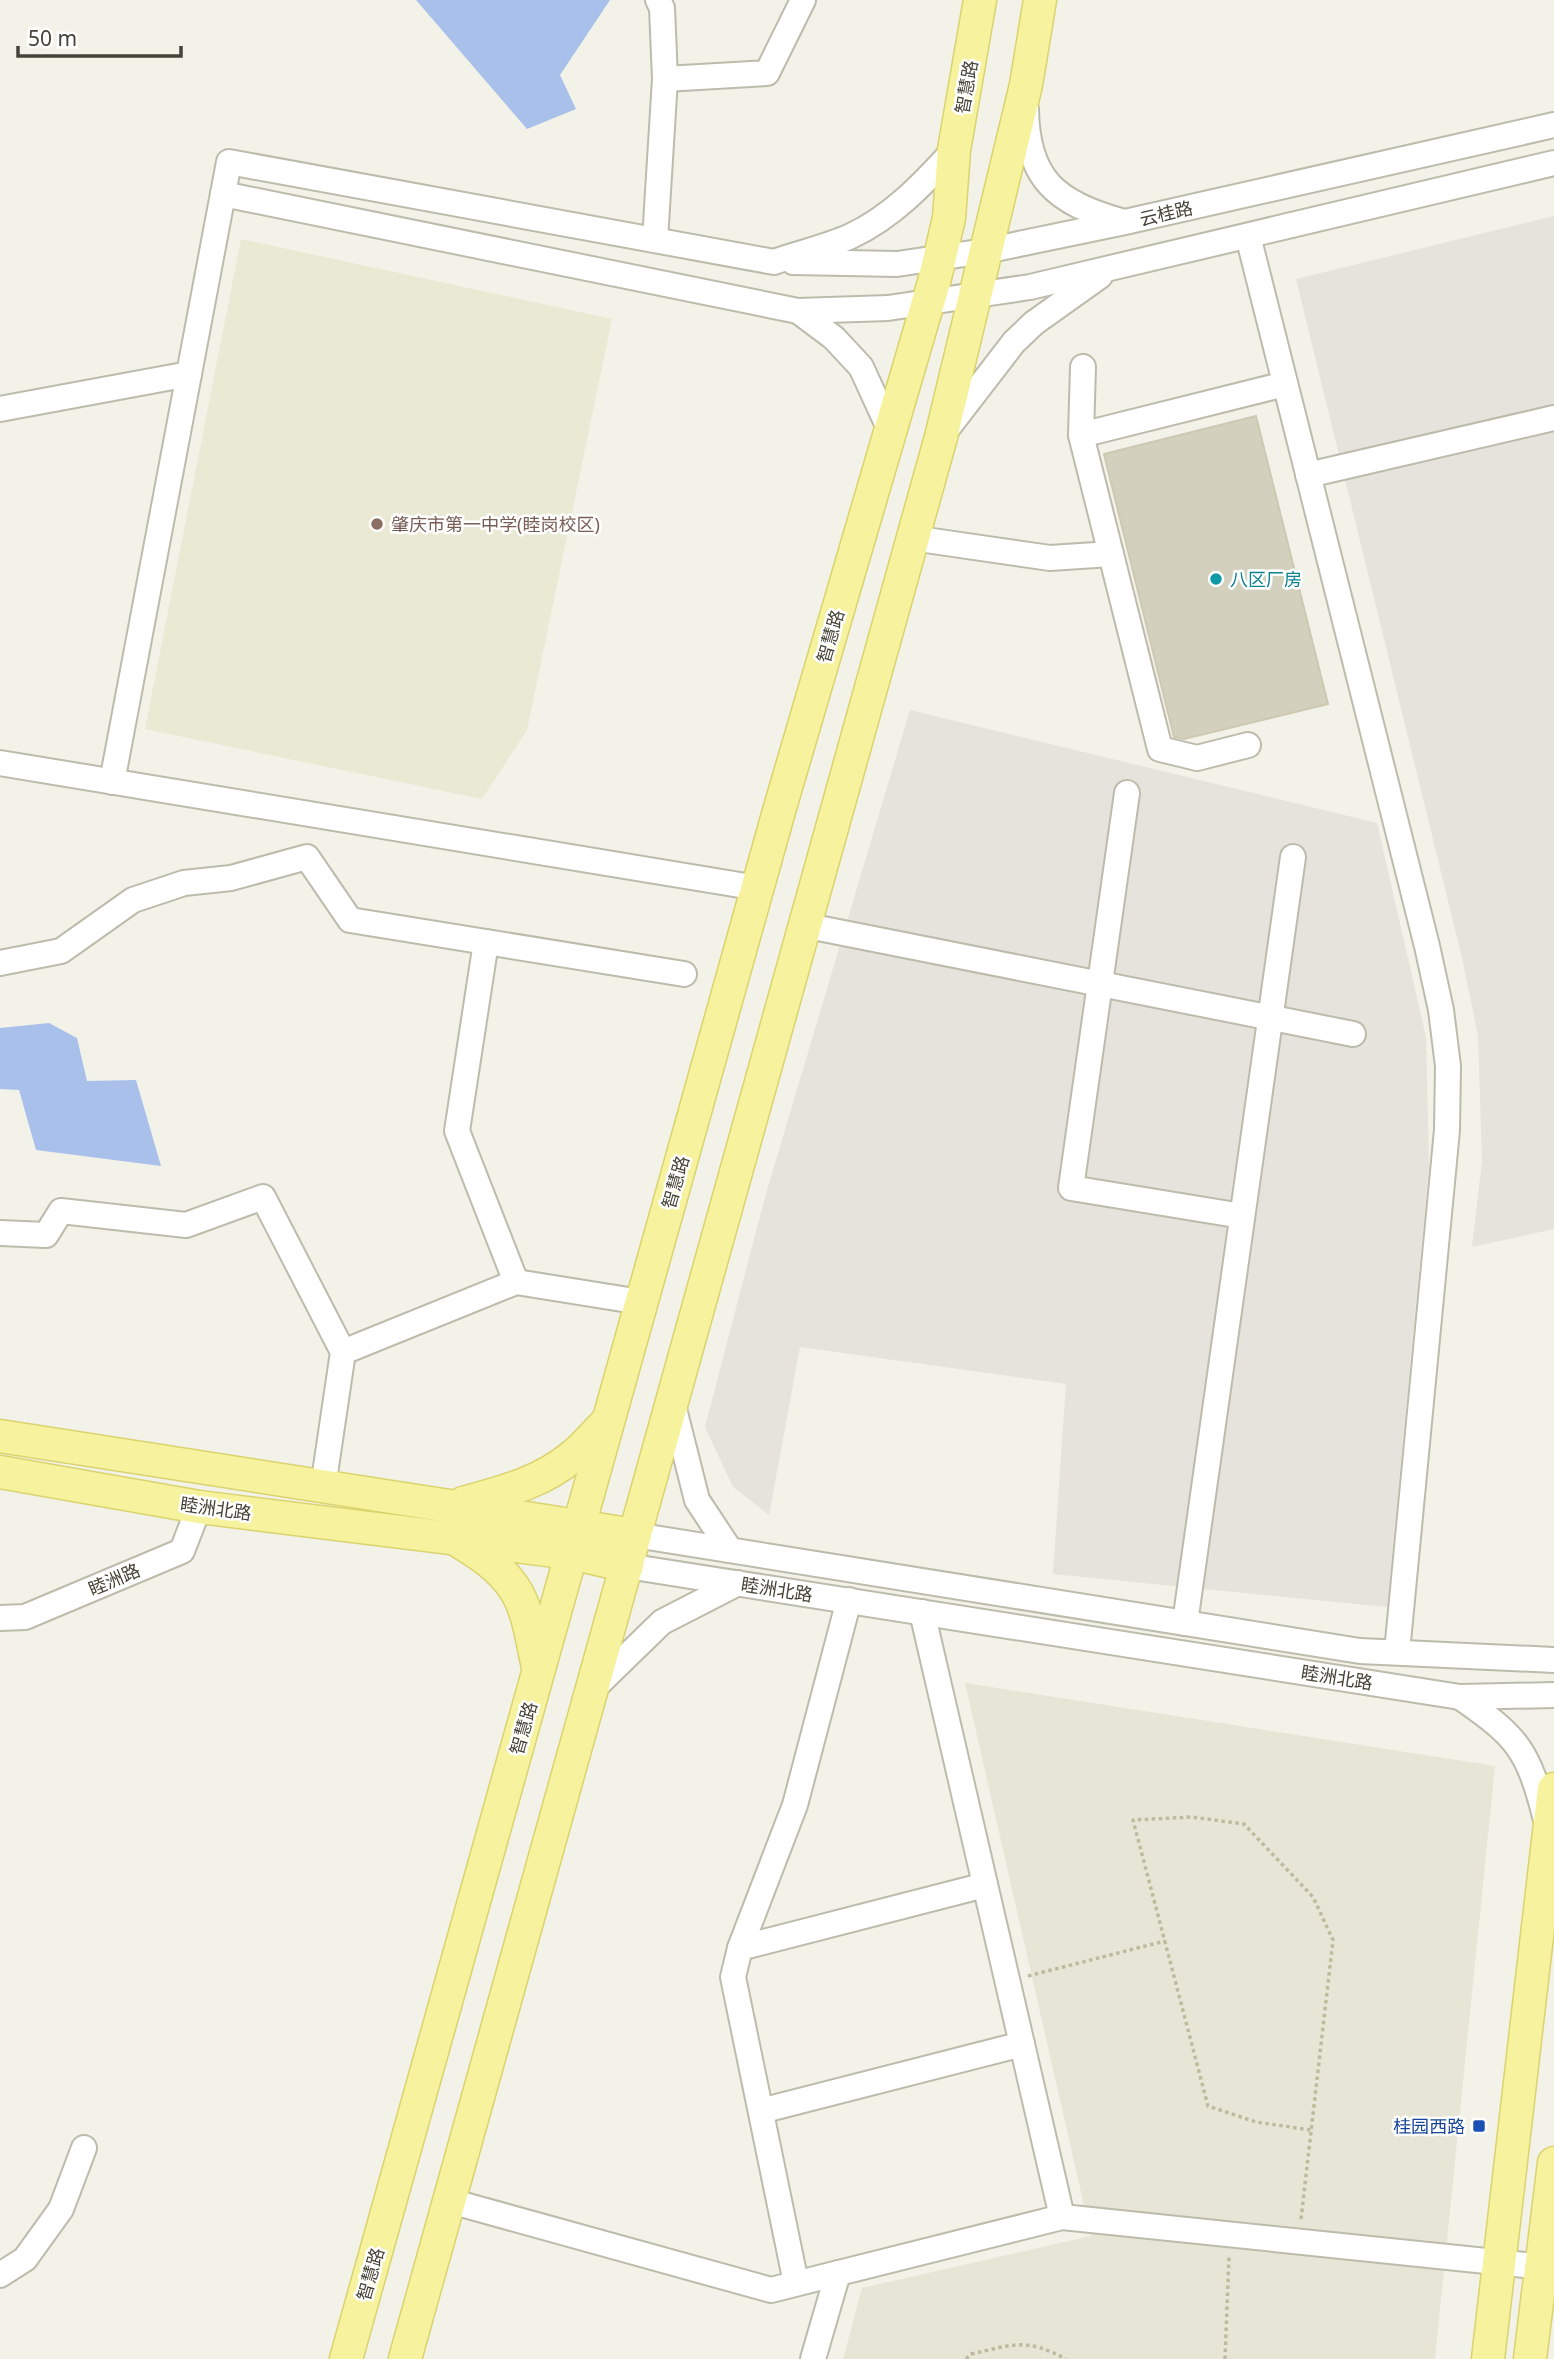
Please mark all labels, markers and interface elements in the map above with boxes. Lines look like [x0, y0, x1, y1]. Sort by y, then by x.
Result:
scale bar [18, 14, 180, 58]
text: 50 m [28, 24, 77, 52]
street label: 智慧路 [949, 58, 983, 116]
street label: 云桂路 [1137, 195, 1195, 231]
place label: 肇庆市第一中学(睦岗校区) [391, 512, 600, 536]
marker: 肇庆市第一中学(睦岗校区) [369, 516, 385, 532]
place label: 八区厂房 [1230, 567, 1302, 591]
marker: 八区厂房 [1208, 571, 1224, 587]
street label: 智慧路 [811, 607, 849, 665]
street label: 智慧路 [656, 1153, 694, 1211]
street label: 睦洲北路 [179, 1491, 253, 1525]
street label: 睦洲路 [84, 1557, 144, 1601]
street label: 睦洲北路 [740, 1572, 814, 1606]
street label: 睦洲北路 [1300, 1660, 1374, 1694]
street label: 智慧路 [504, 1699, 542, 1757]
place label: 桂园西路 [1393, 2114, 1465, 2138]
marker: 桂园西路 [1471, 2118, 1487, 2134]
street label: 智慧路 [351, 2245, 389, 2303]

